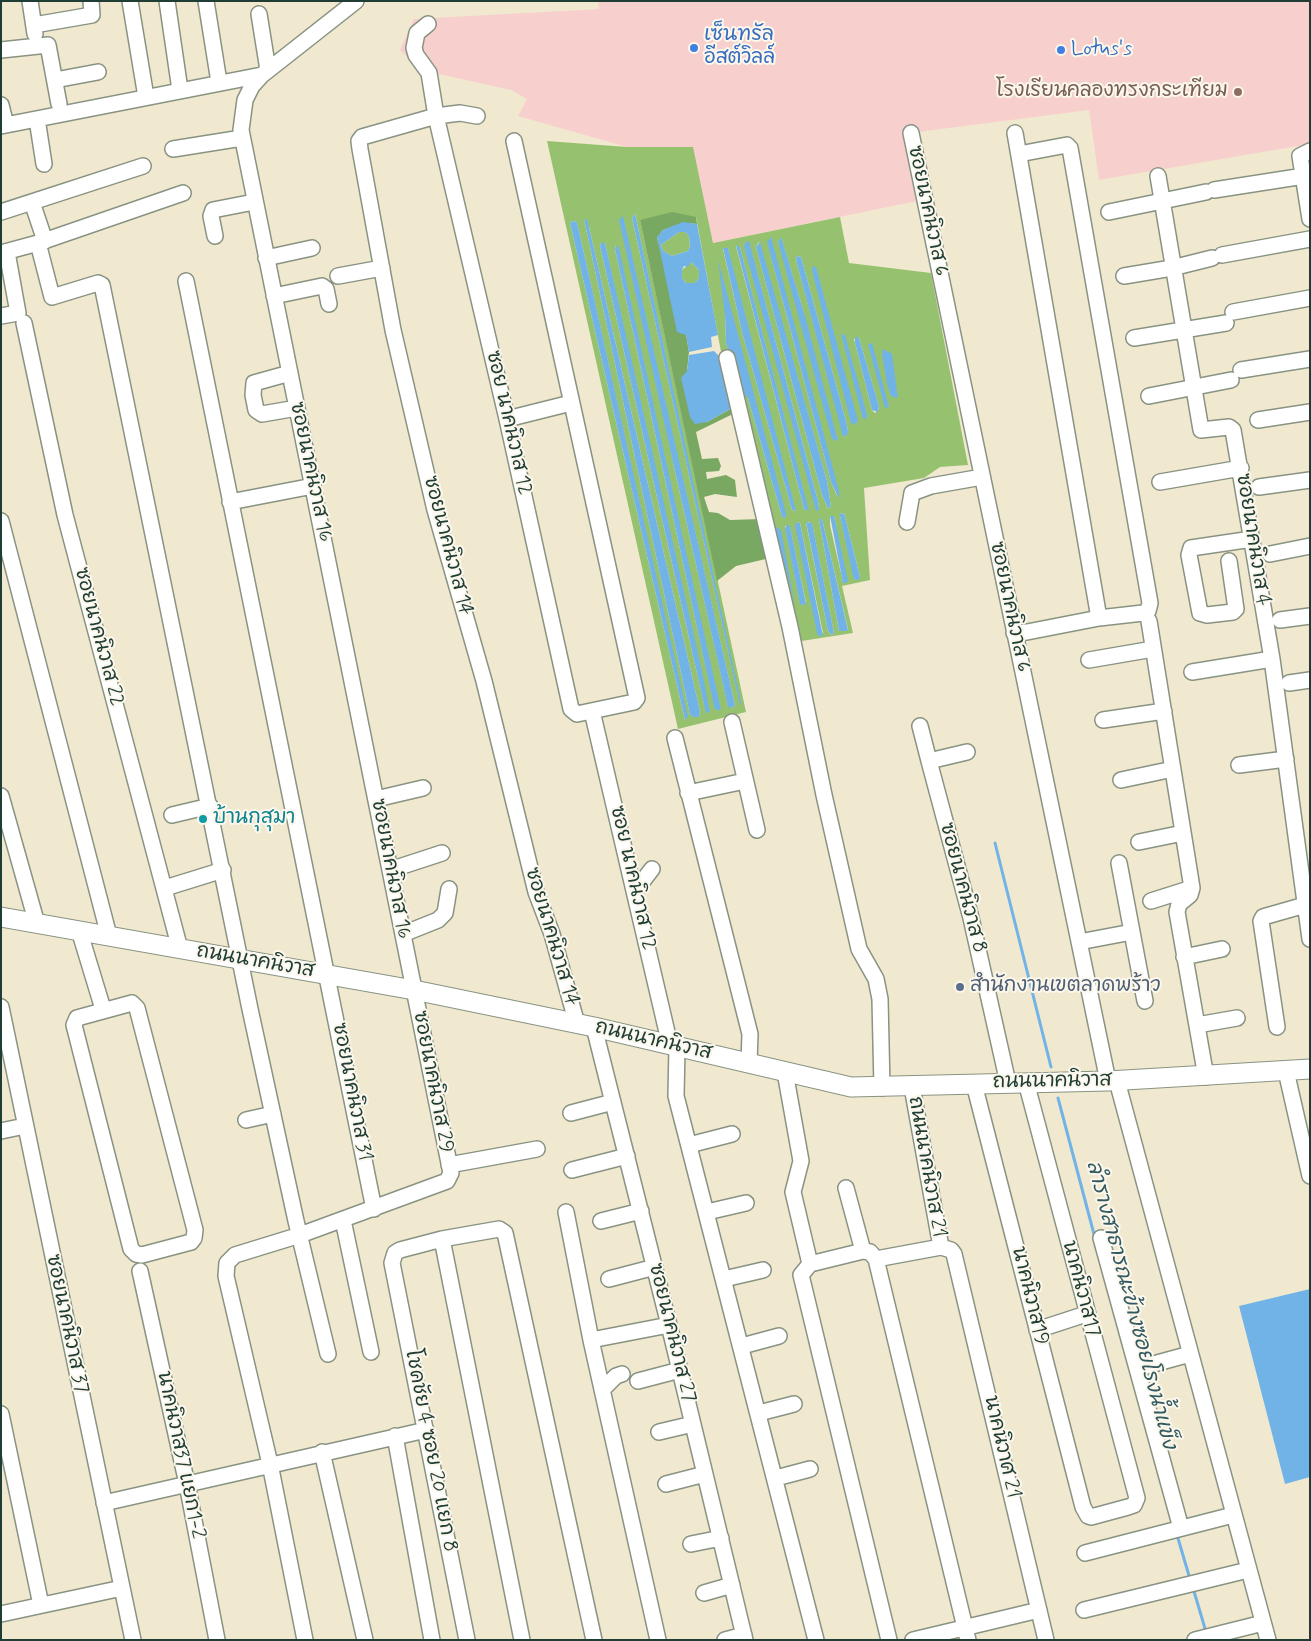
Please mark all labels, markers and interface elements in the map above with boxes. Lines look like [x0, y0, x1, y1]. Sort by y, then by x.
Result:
place label: เซ็นทรัล อีสต์วิลล์ [704, 24, 775, 71]
place label: Lotus's [1071, 38, 1132, 62]
marker: เซ็นทรัล อีสต์วิลล์ [688, 42, 700, 54]
marker: Lotus's [1055, 44, 1067, 56]
place label: โรงเรียนคลองทรงกระเทียม [996, 80, 1228, 104]
marker: โรงเรียนคลองทรงกระเทียม [1232, 86, 1244, 98]
street label: ซอยนาคนิวาส 6 [901, 144, 953, 278]
street label: ซอย นาคนิวาส 12 [480, 349, 536, 497]
street label: ซอยนาคนิวาส 16 [283, 400, 337, 544]
street label: ซอยนาคนิวาส 4 [1230, 472, 1274, 608]
street label: ซอยนาคนิวาส 14 [417, 474, 477, 618]
street label: ซอยนาคนิวาส 6 [983, 540, 1035, 674]
street label: ซอยนาคนิวาส 22 [68, 565, 128, 709]
street label: ซอยนาคนิวาส 16 [365, 797, 415, 941]
street label: ซอย นาคนิวาส 12 [604, 804, 660, 952]
place label: บ้านกุสุมา [213, 807, 295, 831]
marker: บ้านกุสุมา [197, 813, 209, 825]
street label: ซอยนาคนิวาส 8 [933, 820, 991, 956]
street label: ซอยนาคนิวาส 14 [519, 865, 583, 1009]
street label: ถนนนาคนิวาส [194, 940, 316, 984]
place label: สำนักงานเขตลาดพร้าว [970, 975, 1161, 999]
marker: สำนักงานเขตลาดพร้าว [954, 981, 966, 993]
street label: ซอยนาคนิวาส 29 [406, 1009, 458, 1155]
street label: ถนนนาคนิวาส [592, 1016, 714, 1066]
street label: ซอยนาคนิวาส 31 [326, 1021, 376, 1163]
street label: ถนนนาคนิวาส [992, 1069, 1112, 1095]
street label: ถนนนาคนิวาส 21 [902, 1095, 950, 1239]
water label: ลำรางสาธารณะข้างซอยโรงน้ำแข็ง [1079, 1158, 1181, 1452]
street label: นาคนิวาส17 [1056, 1238, 1104, 1340]
street label: นาคนิวาส19 [1005, 1244, 1053, 1348]
street label: ซอยนาคนิวาส 37 [40, 1252, 92, 1396]
street label: ซอยนาคนิวาส 27 [642, 1261, 700, 1405]
street label: โชคชัย 4 ซอย 20 แยก 8 [399, 1348, 461, 1554]
street label: นาคนิวาส37 แยก1-2 [151, 1369, 209, 1541]
street label: นาคนิวาศ 21 [978, 1393, 1024, 1501]

